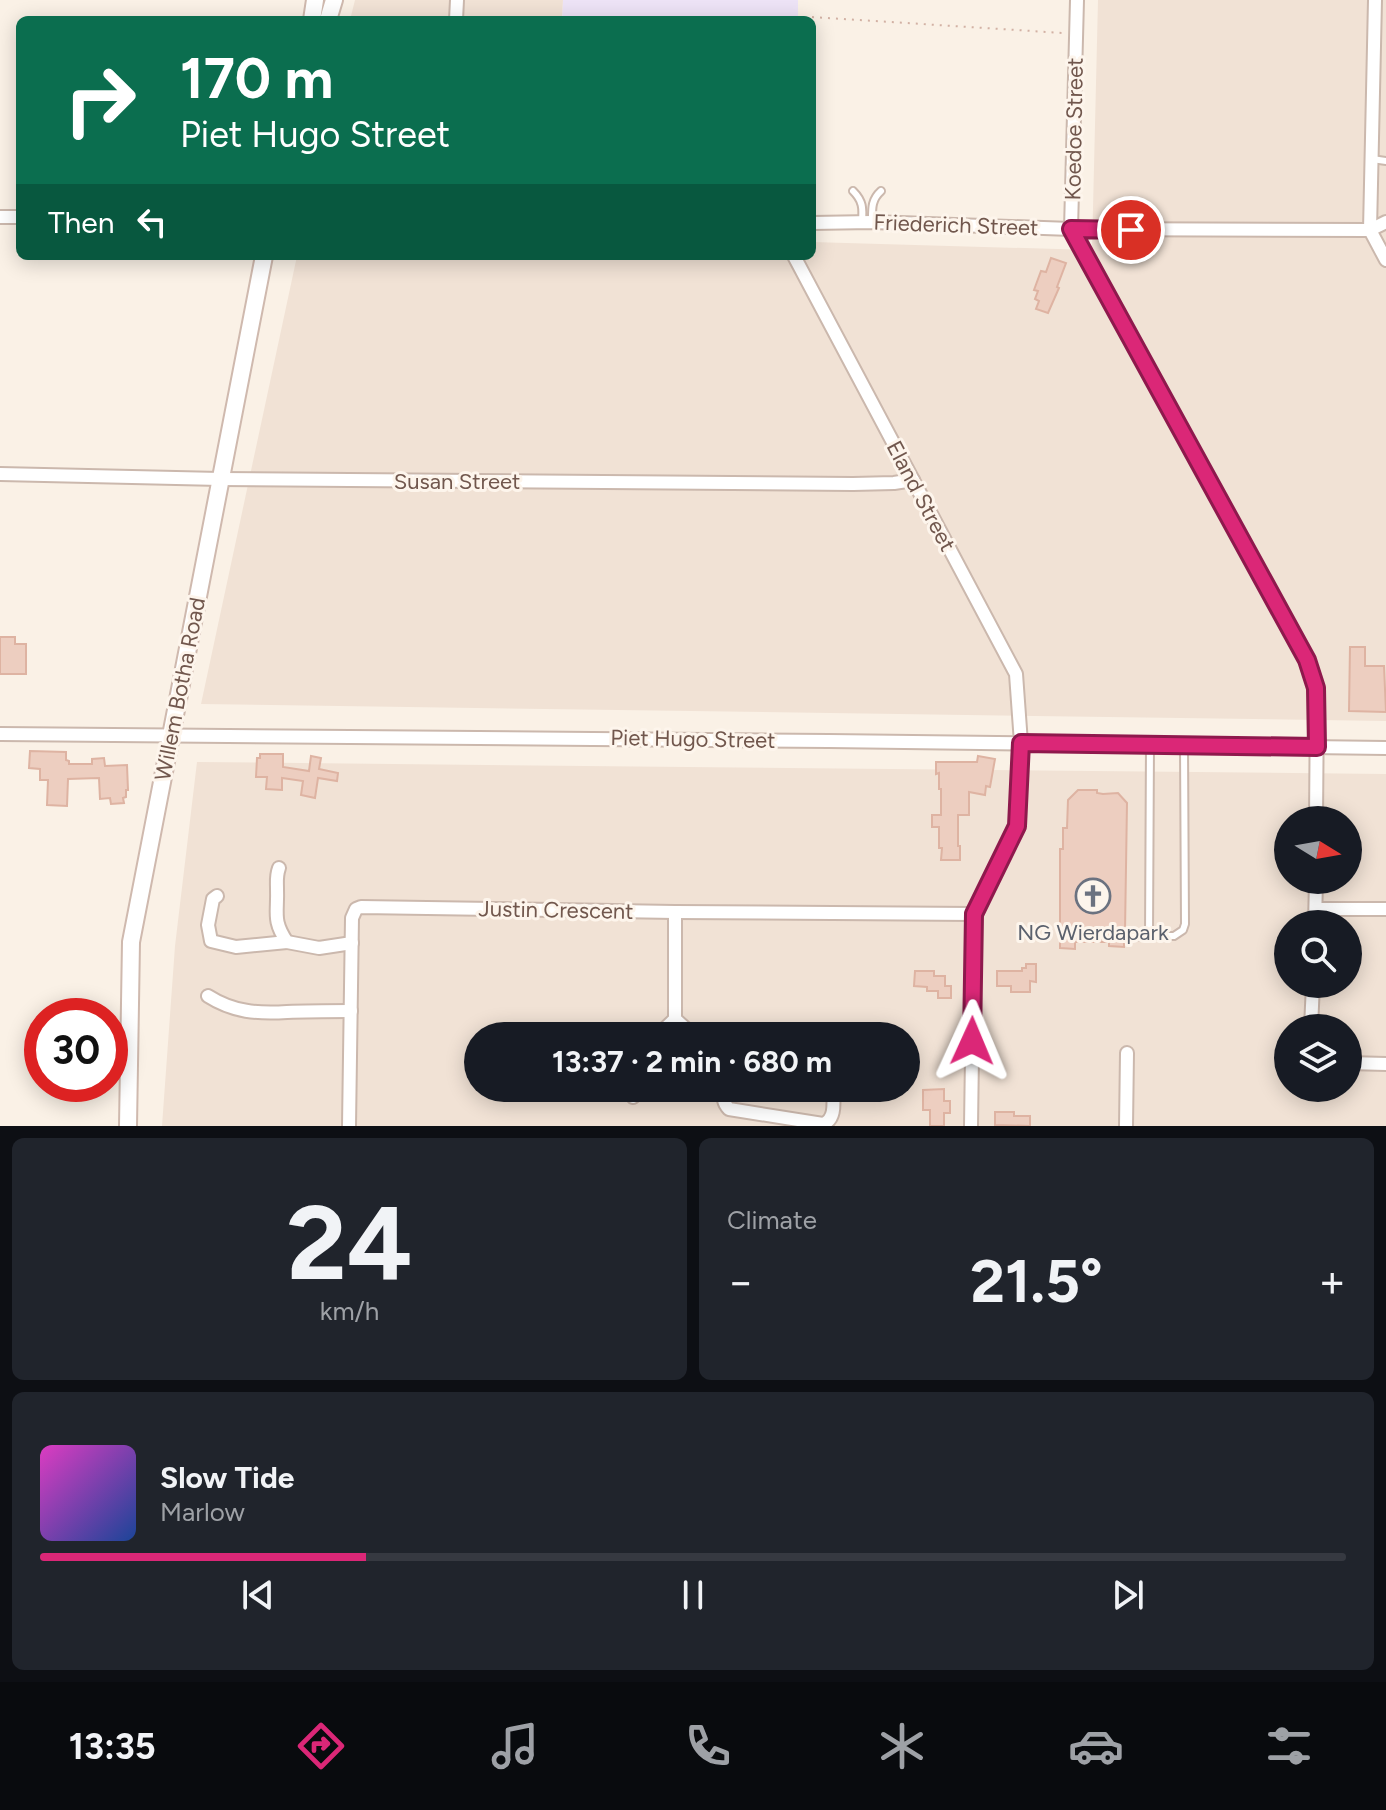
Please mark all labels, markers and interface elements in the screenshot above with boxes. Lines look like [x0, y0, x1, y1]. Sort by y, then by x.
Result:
text: 170 m [180, 45, 333, 112]
icon: right [48, 48, 152, 152]
street label: Koedoe Street [1059, 57, 1089, 201]
text: Piet Hugo Street [180, 113, 450, 156]
pin [1097, 196, 1165, 264]
icon: left [130, 200, 174, 244]
text: Then [48, 204, 114, 241]
icon: arrive [1109, 208, 1153, 252]
street label: Friederich Street [873, 209, 1039, 241]
street label: Eland Street [881, 436, 961, 556]
street label: Susan Street [394, 468, 520, 495]
street label: Willem Botha Road [149, 595, 211, 783]
street label: Piet Hugo Street [610, 724, 776, 754]
north arrow [1274, 806, 1362, 894]
map controls [1274, 806, 1362, 1102]
church icon: NG Wierdapark [1074, 877, 1112, 915]
street label: Justin Crescent [478, 895, 634, 925]
button: search [1274, 910, 1362, 998]
place label: NG Wierdapark [1017, 919, 1169, 946]
speed limit sign: 30 [24, 998, 128, 1102]
position arrow [930, 999, 1014, 1083]
button: layers [1274, 1014, 1362, 1102]
text: 13:37 · 2 min · 680 m [552, 1043, 832, 1080]
text: 24 [286, 1180, 413, 1305]
text: Climate [727, 1204, 817, 1236]
text: 21.5° [970, 1245, 1103, 1317]
text: − [727, 1255, 754, 1308]
text: + [1319, 1255, 1346, 1308]
text: km/h [320, 1295, 379, 1327]
text: Slow Tide [160, 1459, 294, 1496]
text: Marlow [160, 1496, 245, 1528]
icon: previous [236, 1573, 280, 1617]
icon: pause [671, 1573, 715, 1617]
icon: next [1106, 1573, 1150, 1617]
icon: directions [293, 1718, 349, 1774]
icon: music [487, 1718, 543, 1774]
icon: phone [680, 1718, 736, 1774]
icon: climate [874, 1718, 930, 1774]
icon: car [1068, 1718, 1124, 1774]
icon: filters [1261, 1718, 1317, 1774]
text: 13:35 [69, 1725, 156, 1768]

